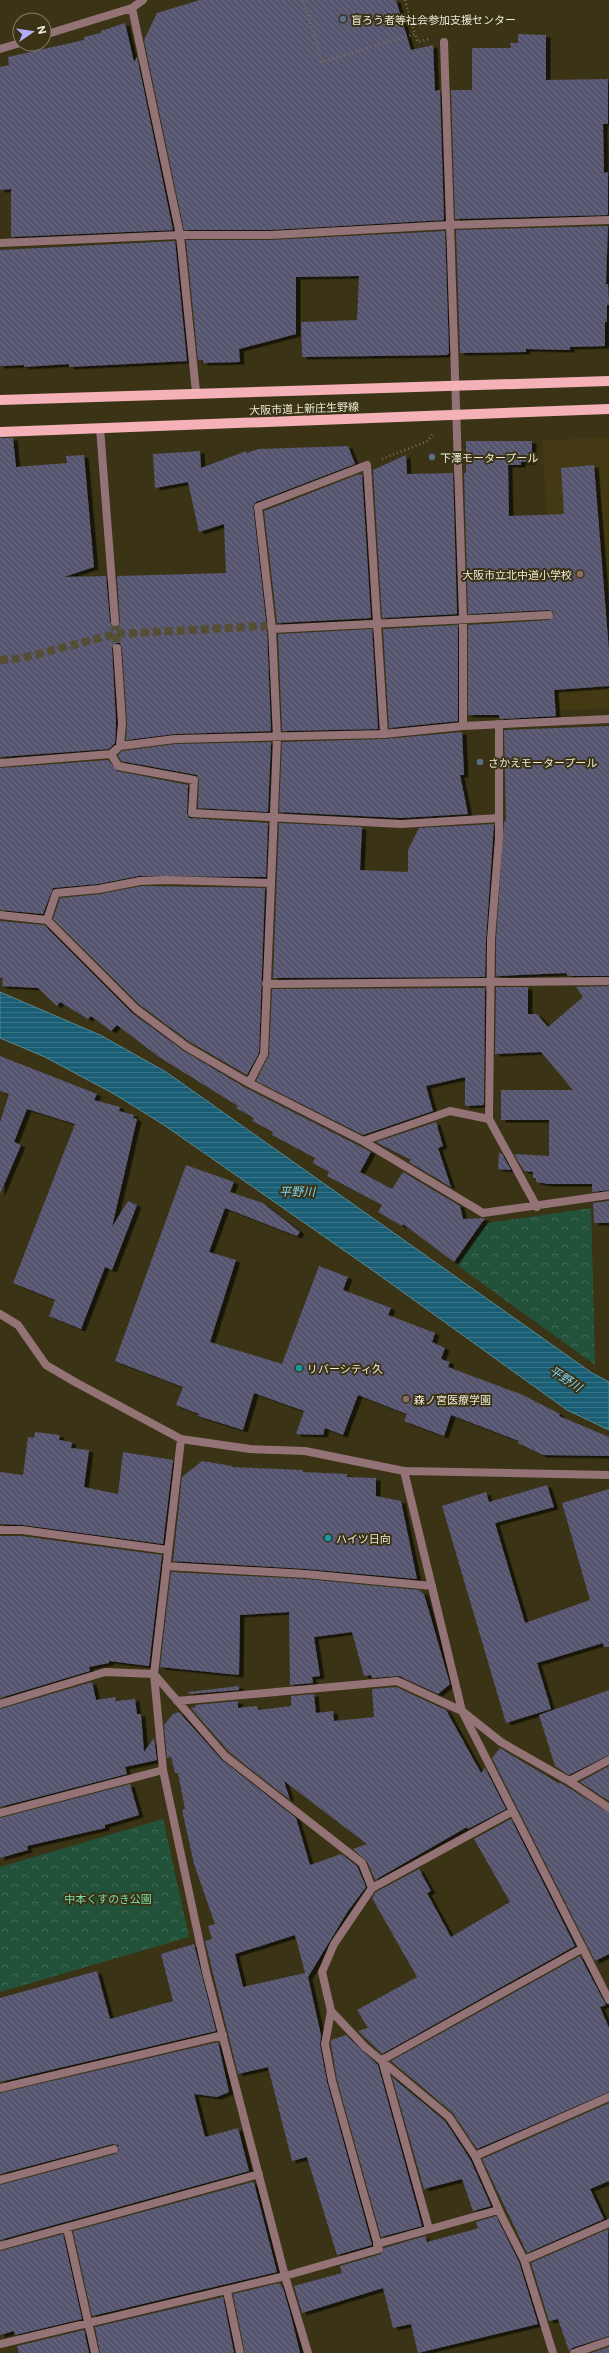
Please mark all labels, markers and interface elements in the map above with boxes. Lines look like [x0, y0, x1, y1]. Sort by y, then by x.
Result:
north arrow [12, 12, 52, 52]
place label: 盲ろう者等社会参加支援センター [351, 13, 516, 26]
marker: 盲ろう者等社会参加支援センター [338, 14, 348, 24]
text: N [35, 24, 49, 35]
street label: 大阪市道上新庄生野線 [249, 400, 359, 416]
place label: 下澤モータープール [440, 451, 538, 464]
marker: 下澤モータープール [427, 452, 437, 462]
place label: 大阪市立北中道小学校 [462, 568, 572, 581]
marker: 大阪市立北中道小学校 [575, 569, 585, 579]
place label: さかえモータープール [488, 756, 597, 769]
marker: さかえモータープール [475, 757, 485, 767]
water label: 平野川 [279, 1184, 317, 1198]
place label: リバーシティ久 [307, 1362, 383, 1375]
water label: 平野川 [547, 1362, 587, 1395]
marker: リバーシティ久 [294, 1363, 304, 1373]
place label: 森ノ宮医療学園 [414, 1393, 491, 1406]
marker: 森ノ宮医療学園 [401, 1394, 411, 1404]
place label: ハイツ日向 [336, 1532, 391, 1545]
marker: ハイツ日向 [323, 1533, 333, 1543]
park label: 中本くすのき公園 [64, 1892, 152, 1905]

